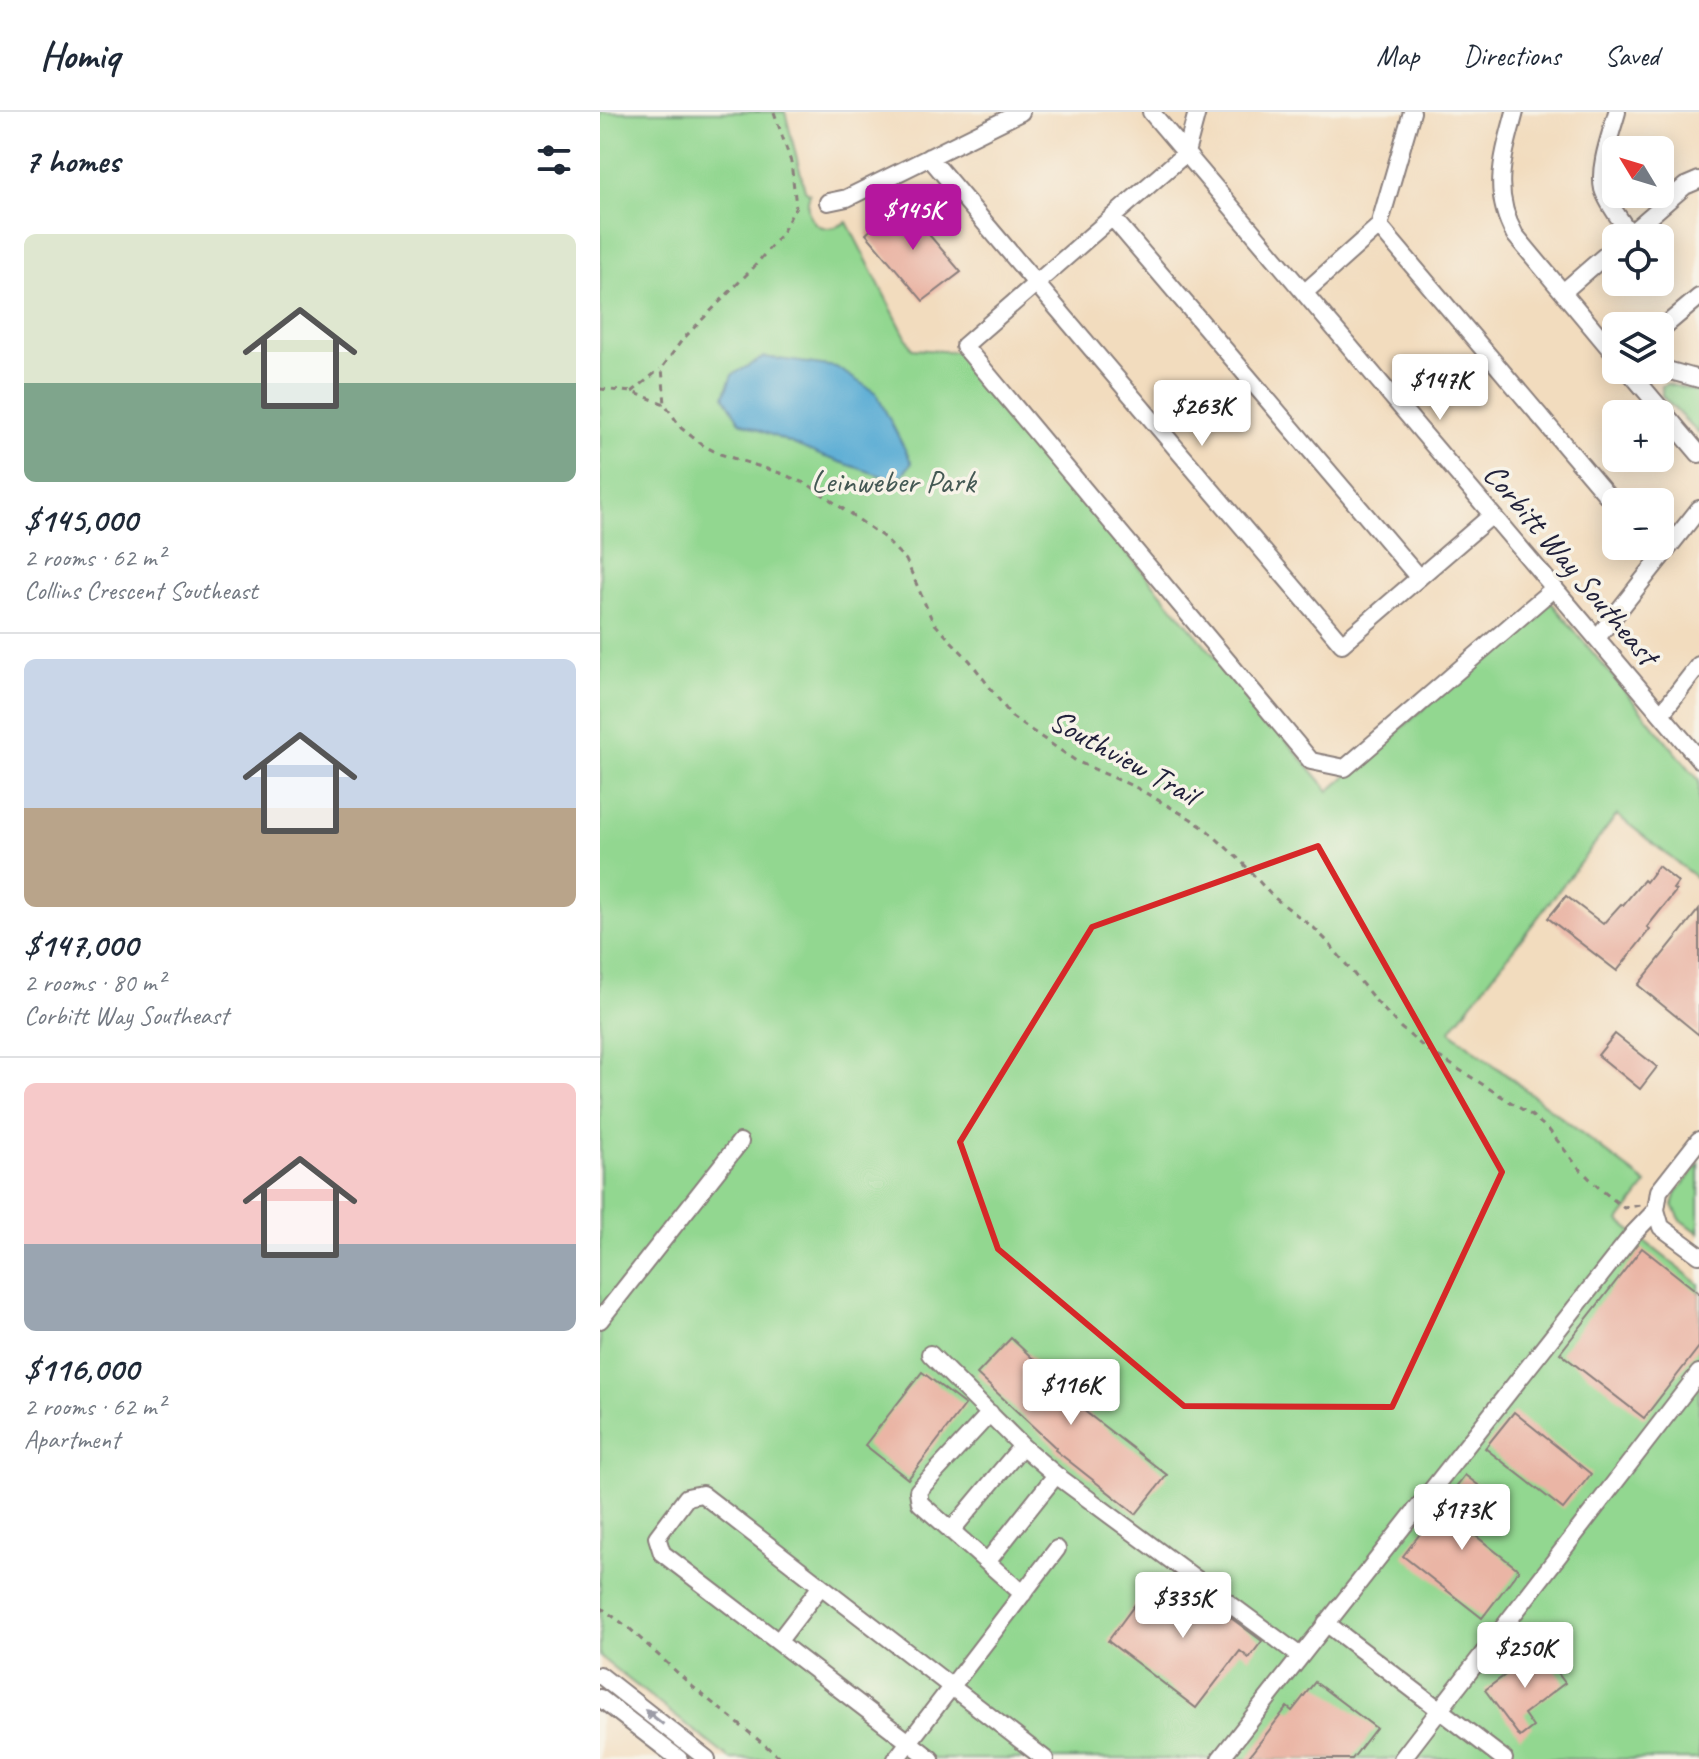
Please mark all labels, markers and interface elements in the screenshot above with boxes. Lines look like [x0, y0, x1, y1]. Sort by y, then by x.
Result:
text: Homiq [40, 32, 119, 79]
text: Map [1376, 38, 1419, 73]
text: Directions [1463, 38, 1561, 73]
text: Saved [1605, 38, 1659, 73]
north arrow [1602, 136, 1674, 208]
map controls [1602, 136, 1674, 560]
icon: filters [532, 138, 576, 182]
text: 7 homes [24, 139, 120, 182]
pin: $145K [857, 184, 969, 252]
text: $145K [883, 193, 943, 226]
button: locate [1602, 224, 1674, 296]
icon: home [228, 286, 372, 430]
button: layers [1602, 312, 1674, 384]
pin: $147K [1384, 354, 1496, 422]
text: $147K [1410, 363, 1470, 396]
pin: $263K [1146, 380, 1258, 448]
text: $263K [1172, 389, 1232, 422]
button: + [1602, 400, 1674, 472]
street label: Corbitt Way Southeast [1474, 454, 1670, 677]
park label: Leinweber Park [811, 461, 977, 502]
button: − [1602, 488, 1674, 560]
text: $145,000 [24, 498, 137, 541]
text: 2 rooms · 62 m² [24, 541, 165, 574]
text: Collins Crescent Southeast [24, 574, 257, 607]
street label: Southview Trail [1043, 699, 1210, 817]
icon: home [228, 711, 372, 855]
text: $147,000 [24, 923, 138, 966]
text: 2 rooms · 80 m² [24, 966, 165, 999]
text: Corbitt Way Southeast [24, 999, 228, 1032]
icon: home [228, 1135, 372, 1279]
text: $116,000 [24, 1347, 139, 1390]
pin: $116K [1015, 1359, 1127, 1427]
text: $116K [1041, 1368, 1101, 1401]
text: 2 rooms · 62 m² [24, 1390, 165, 1423]
text: Apartment [24, 1423, 120, 1456]
pin: $173K [1406, 1484, 1518, 1552]
text: $173K [1432, 1493, 1492, 1526]
pin: $335K [1127, 1572, 1239, 1640]
text: $335K [1153, 1581, 1213, 1614]
pin: $250K [1469, 1622, 1581, 1690]
text: $250K [1495, 1631, 1555, 1664]
one-way arrow [644, 1709, 664, 1726]

